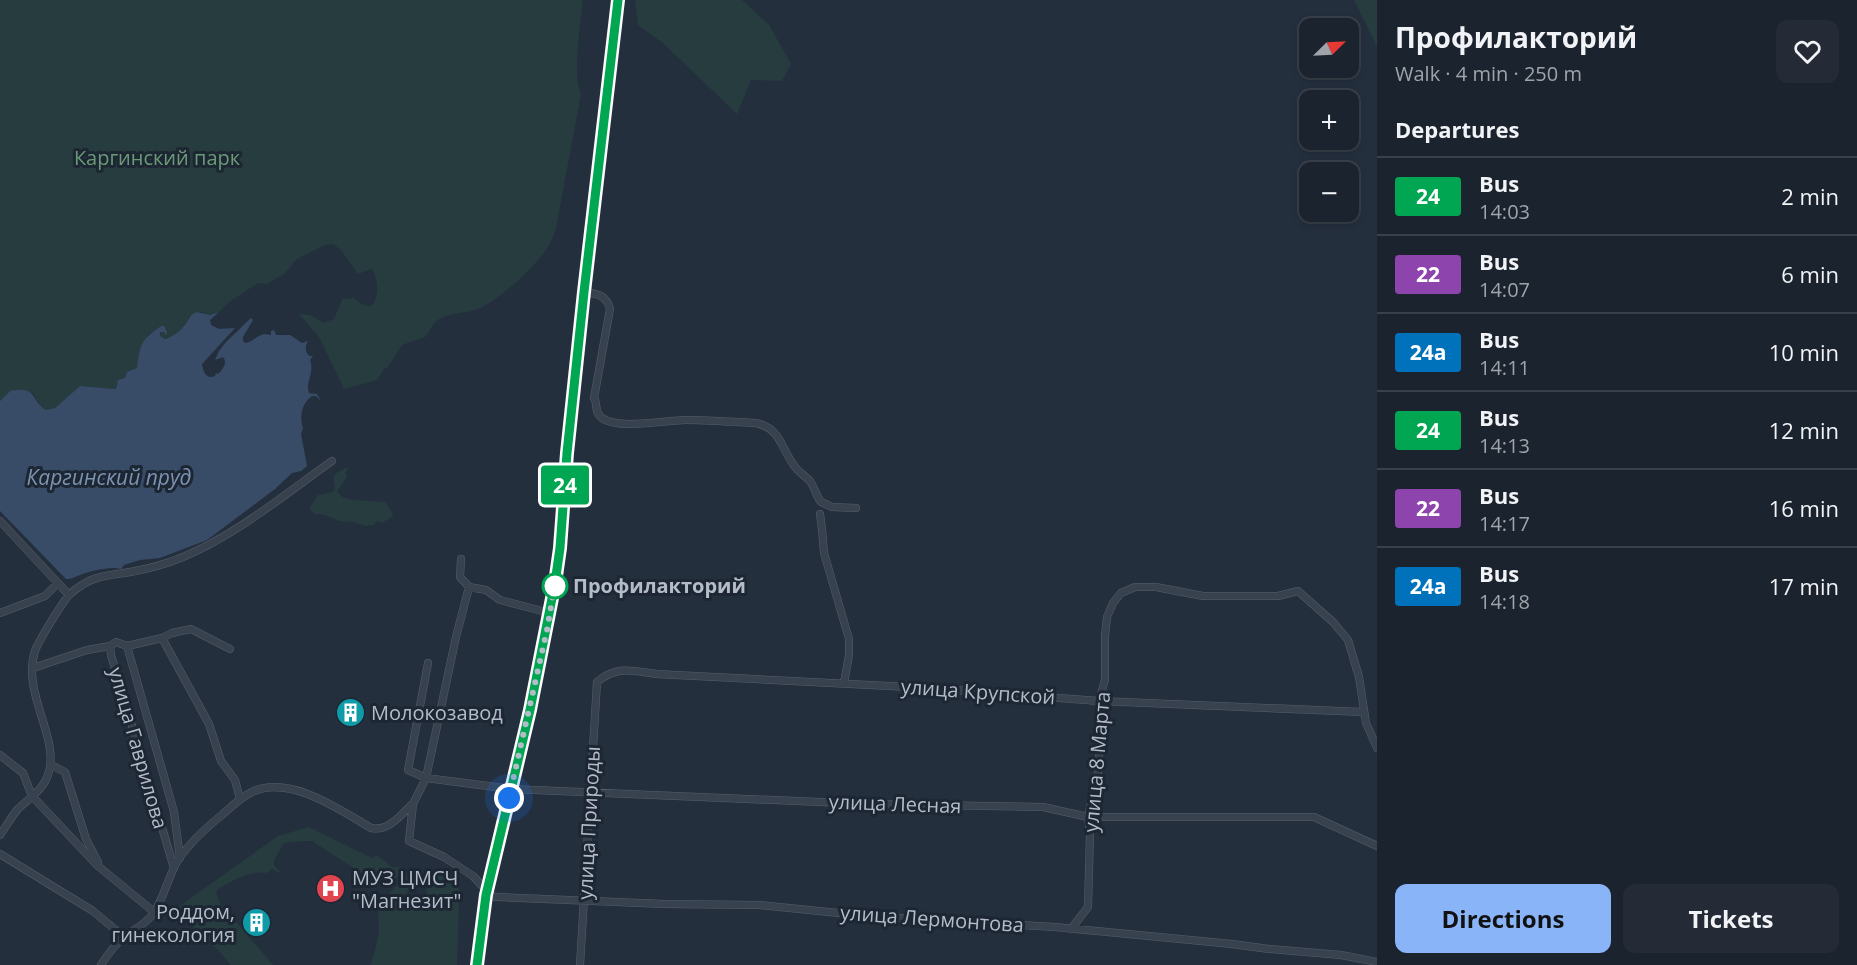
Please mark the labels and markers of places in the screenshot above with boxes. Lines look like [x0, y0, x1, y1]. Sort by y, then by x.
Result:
place label: Профилакторий [573, 572, 746, 599]
marker: Профилакторий [542, 573, 568, 599]
building icon: Молокозавод [334, 697, 366, 729]
place label: Молокозавод [371, 699, 503, 726]
place label: МУЗ ЦМСЧ "Магнезит" [352, 864, 461, 914]
hospital icon: МУЗ ЦМСЧ "Магнезит" [315, 873, 347, 905]
place label: Роддом, гинекология [112, 898, 235, 948]
building icon: Роддом, гинекология [240, 907, 272, 939]

